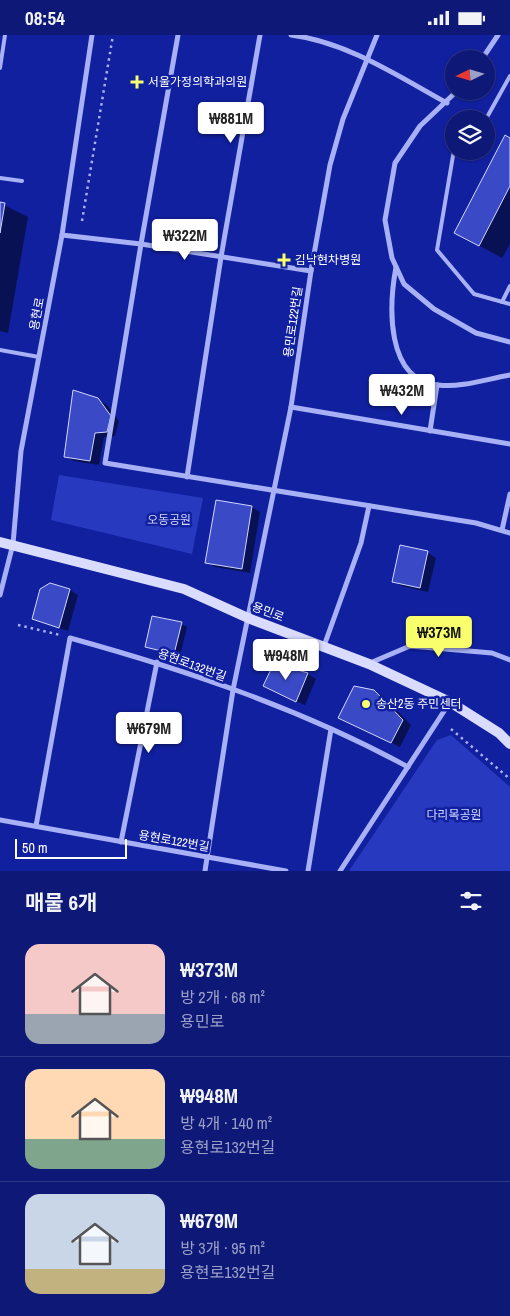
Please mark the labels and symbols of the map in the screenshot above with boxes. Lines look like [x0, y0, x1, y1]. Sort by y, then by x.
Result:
north arrow [445, 50, 495, 100]
place label: 서울가정의학과의원 [148, 74, 247, 90]
marker: 서울가정의학과의원 [130, 75, 144, 89]
pin: ₩881M [196, 101, 266, 144]
pin: ₩322M [150, 219, 220, 261]
place label: 김낙현차병원 [295, 252, 361, 268]
marker: 김낙현차병원 [277, 253, 291, 267]
street label: 용민로122번길 [280, 285, 306, 359]
street label: 용현로 [26, 296, 48, 332]
pin: ₩432M [367, 373, 437, 416]
park label: 오동공원 [147, 512, 191, 528]
street label: 용민로 [250, 599, 286, 625]
pin: ₩373M [404, 615, 474, 658]
pin: ₩948M [251, 639, 321, 681]
street label: 용현로132번길 [156, 645, 228, 685]
place label: 송산2동 주민센터 [376, 696, 462, 712]
marker: 송산2동 주민센터 [360, 698, 372, 710]
pin: ₩679M [114, 711, 184, 754]
park label: 다리목공원 [426, 807, 482, 823]
street label: 용현로122번길 [137, 827, 211, 855]
scale bar [15, 836, 128, 859]

